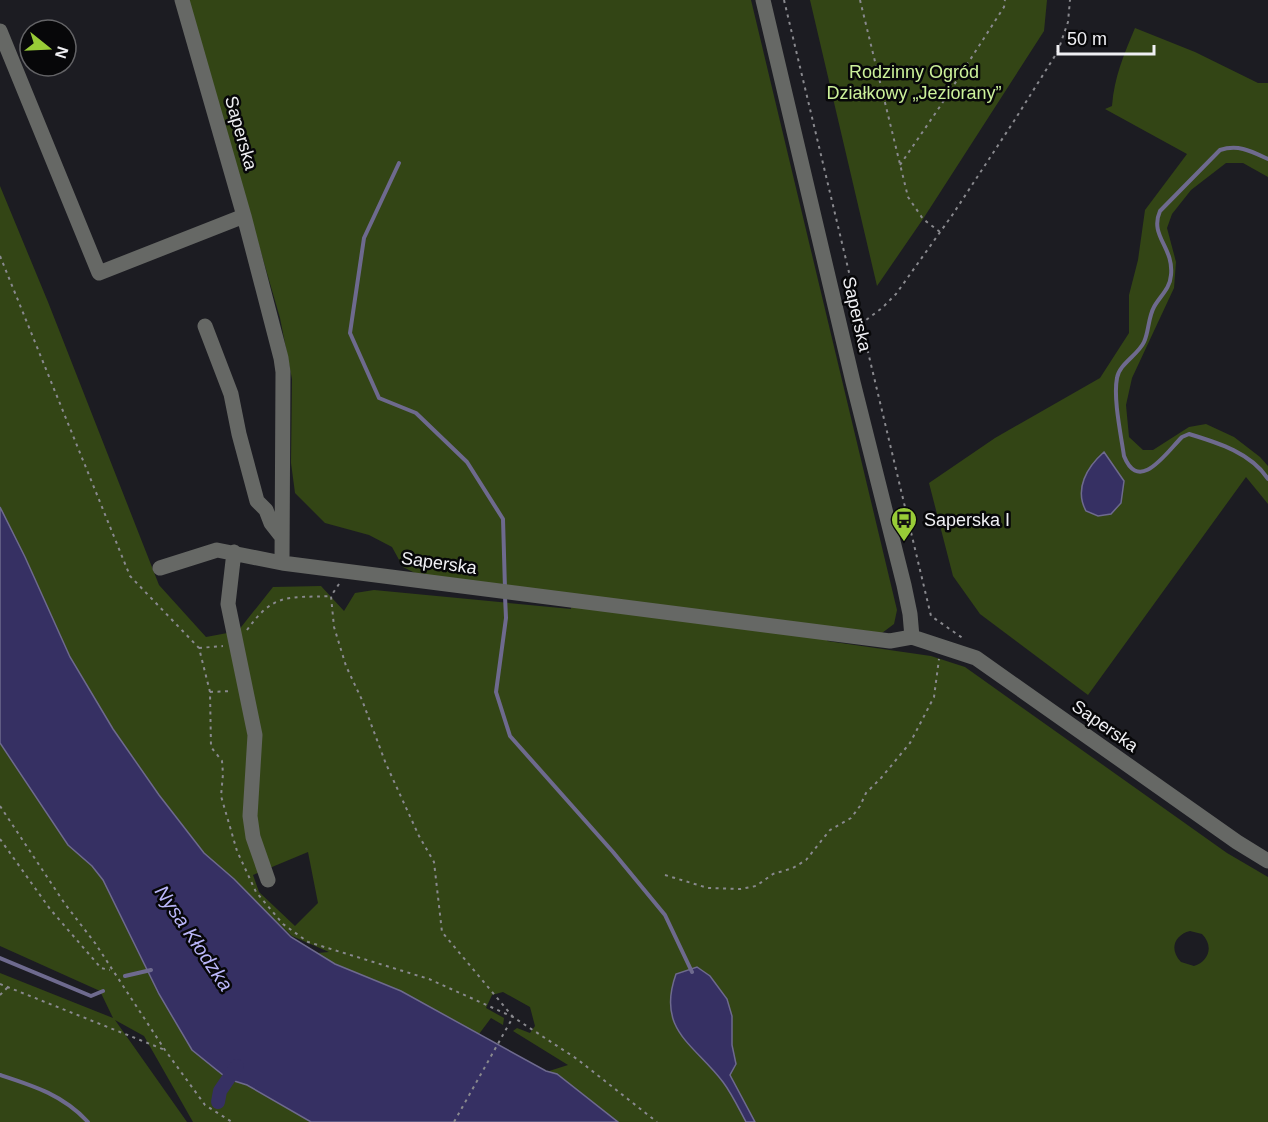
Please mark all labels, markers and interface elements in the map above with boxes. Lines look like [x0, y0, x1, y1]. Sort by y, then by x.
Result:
north arrow [18, 18, 78, 78]
scale bar [1058, 18, 1154, 56]
text: 50 m [1067, 29, 1107, 49]
text: N [52, 44, 72, 61]
park label: Rodzinny Ogród Działkowy „Jeziorany” [826, 62, 1002, 103]
street label: Saperska [221, 94, 261, 173]
street label: Saperska [839, 275, 876, 354]
bus stop icon: Saperska I [889, 505, 919, 543]
place label: Saperska I [924, 510, 1010, 530]
street label: Saperska [400, 548, 479, 578]
street label: Saperska [1068, 696, 1143, 757]
water label: Nysa Kłodzka [151, 881, 237, 995]

